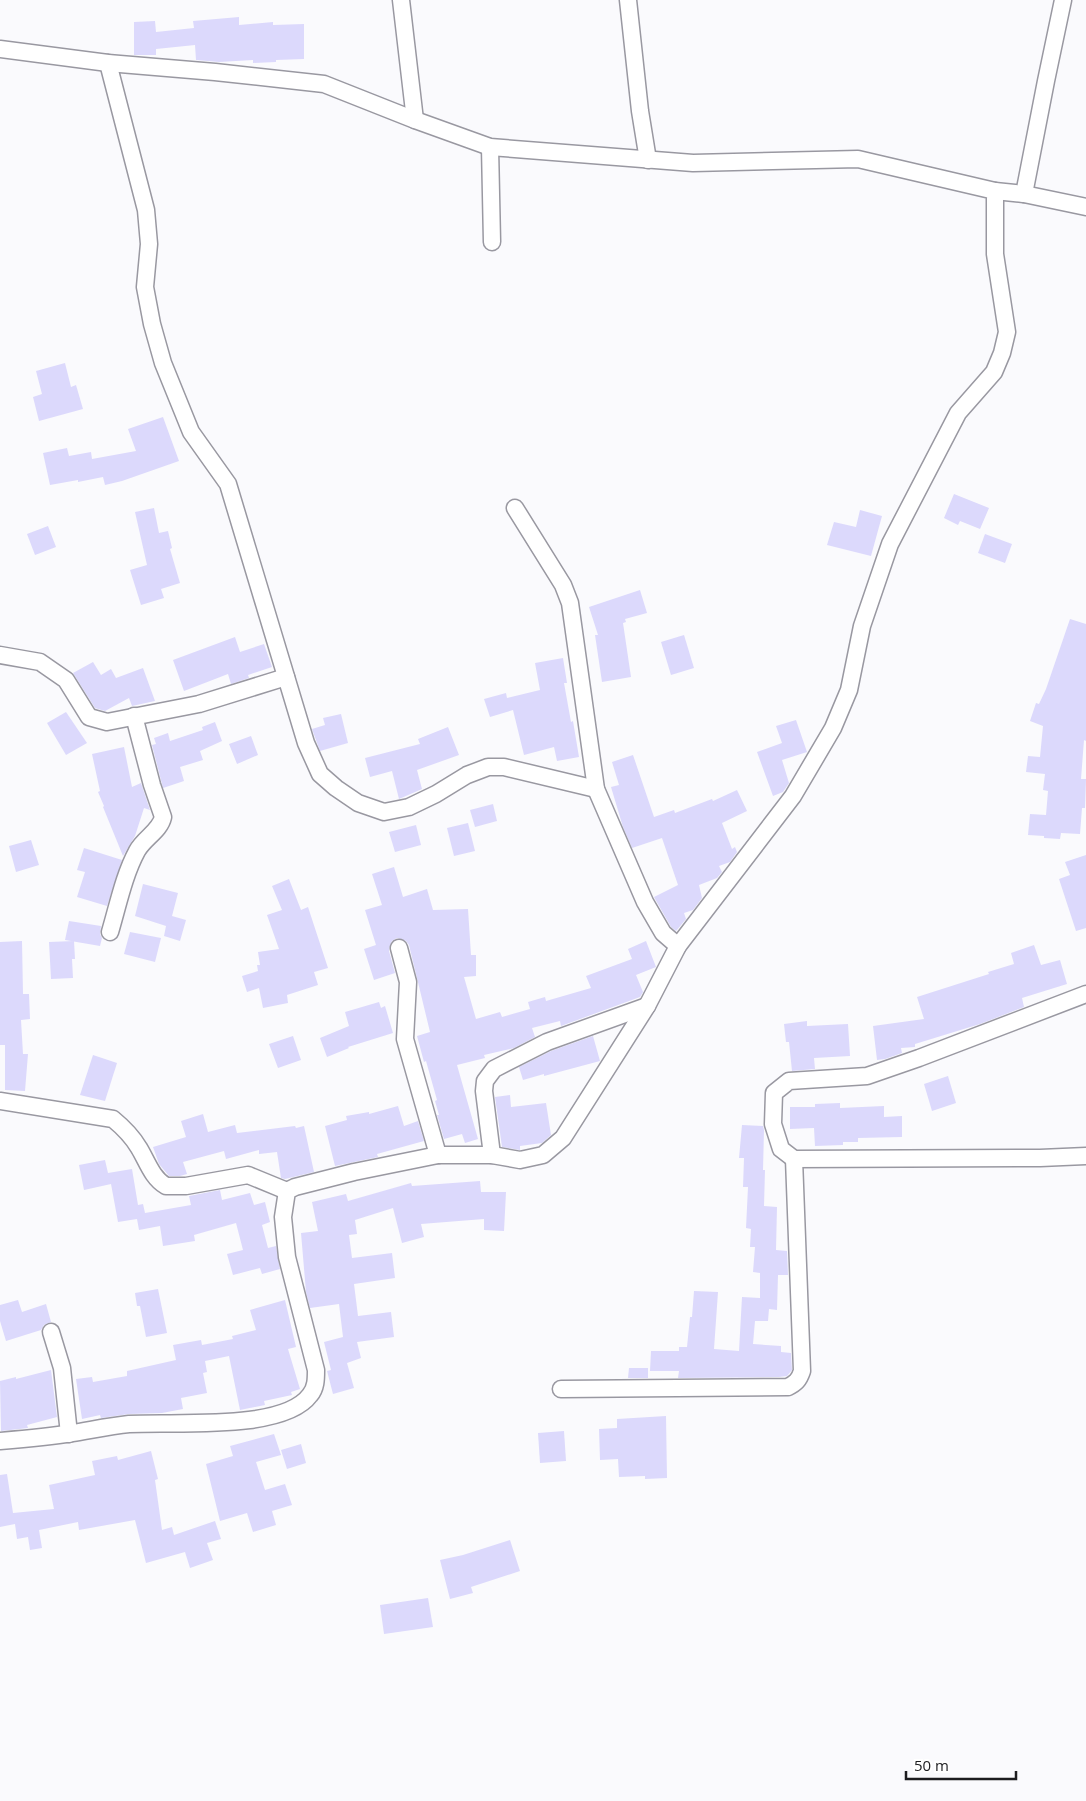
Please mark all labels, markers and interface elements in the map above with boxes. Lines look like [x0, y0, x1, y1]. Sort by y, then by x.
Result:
scale bar [906, 1748, 1016, 1780]
text: 50 m [914, 1755, 949, 1775]

